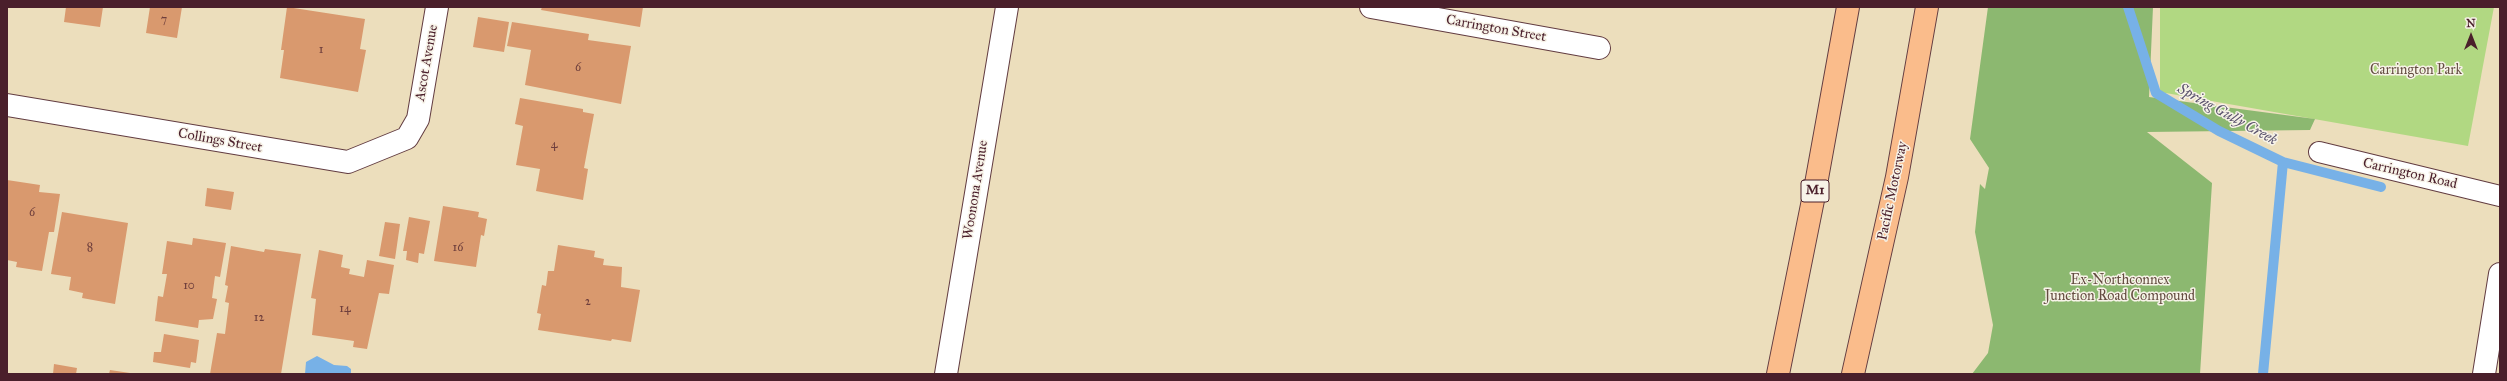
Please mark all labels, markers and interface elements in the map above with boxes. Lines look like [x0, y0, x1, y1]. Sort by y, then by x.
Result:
street label: Carrington Street [1445, 12, 1547, 46]
house number: 7 [161, 13, 167, 27]
north arrow [2451, 16, 2491, 56]
text: N [2466, 17, 2476, 30]
street label: Ascot Avenue [412, 23, 442, 103]
house number: 1 [319, 43, 323, 57]
house number: 6 [575, 61, 581, 75]
park label: Carrington Park [2370, 63, 2462, 79]
water label: Spring Gully Creek [2174, 80, 2280, 150]
street label: Collings Street [177, 125, 263, 157]
house number: 4 [551, 138, 557, 152]
street label: Woonona Avenue [960, 139, 992, 241]
street label: Pacific Motorway [1874, 140, 1912, 242]
street label: Carrington Road [2361, 155, 2459, 193]
road number: M1 [1801, 180, 1829, 202]
house number: 6 [29, 206, 35, 220]
house number: 8 [87, 241, 93, 255]
house number: 16 [453, 241, 463, 255]
park label: Ex-Northconnex Junction Road Compound [2045, 273, 2195, 306]
house number: 10 [183, 279, 195, 293]
house number: 2 [585, 295, 591, 309]
house number: 14 [339, 302, 351, 316]
house number: 12 [254, 311, 264, 325]

